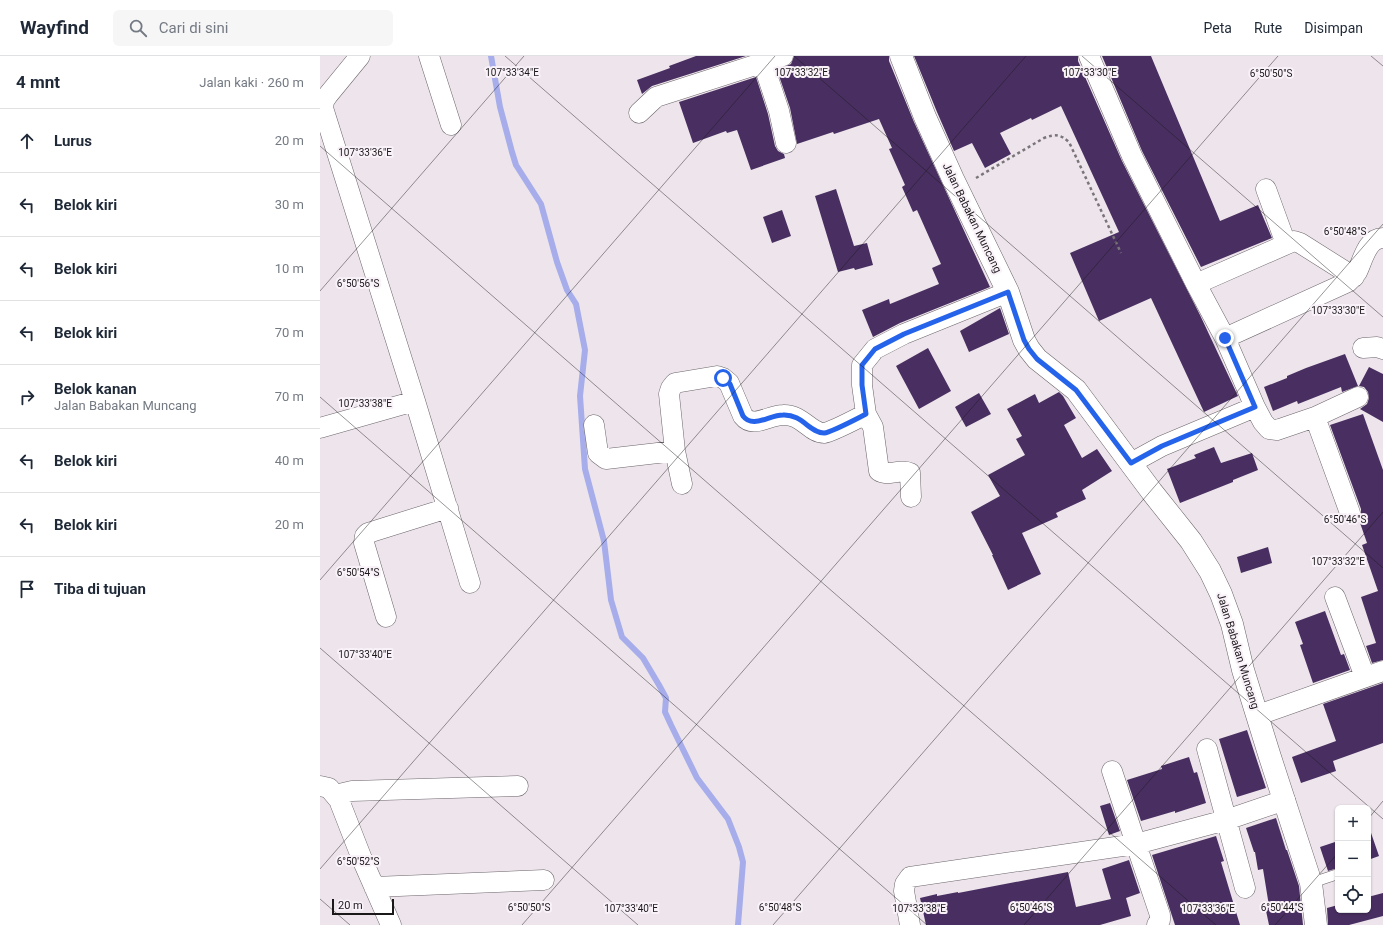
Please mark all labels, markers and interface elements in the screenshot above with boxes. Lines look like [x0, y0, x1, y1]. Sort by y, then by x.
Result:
search box [113, 10, 393, 46]
text: Wayfind [20, 16, 89, 39]
icon: search [127, 17, 149, 39]
text: Cari di sini [159, 19, 228, 37]
text: Peta [1204, 20, 1232, 36]
text: Rute [1254, 20, 1282, 36]
text: Disimpan [1304, 20, 1363, 36]
text: 107°33'34"E [485, 67, 539, 78]
text: 107°33'32"E [774, 67, 828, 78]
text: 107°33'30"E [1063, 67, 1117, 78]
text: 6°50'50"S [1250, 68, 1292, 79]
text: 4 mnt [16, 72, 60, 92]
text: Jalan kaki · 260 m [199, 75, 304, 90]
icon: ahead [16, 130, 38, 152]
text: Lurus [54, 132, 92, 150]
text: 20 m [275, 133, 304, 148]
text: 107°33'36"E [338, 147, 392, 158]
street label: Jalan Babakan Muncang [940, 161, 1004, 275]
icon: left [16, 194, 38, 216]
text: Belok kiri [54, 196, 117, 214]
text: 30 m [275, 197, 304, 212]
text: 6°50'48"S [1324, 226, 1366, 237]
icon: left [16, 258, 38, 280]
text: Belok kiri [54, 260, 117, 278]
text: 10 m [275, 261, 304, 276]
text: 6°50'56"S [337, 278, 379, 289]
text: 107°33'30"E [1311, 305, 1365, 316]
icon: left [16, 322, 38, 344]
text: Belok kiri [54, 324, 117, 342]
text: 70 m [275, 325, 304, 340]
route end [1216, 329, 1234, 347]
route start [714, 369, 732, 387]
text: Belok kanan [54, 380, 137, 398]
icon: right [16, 386, 38, 408]
text: 70 m [275, 389, 304, 404]
text: Jalan Babakan Muncang [54, 398, 197, 413]
text: 107°33'38"E [338, 398, 392, 409]
icon: left [16, 450, 38, 472]
text: Belok kiri [54, 452, 117, 470]
text: 40 m [275, 453, 304, 468]
icon: left [16, 514, 38, 536]
text: 6°50'46"S [1324, 514, 1366, 525]
text: Belok kiri [54, 516, 117, 534]
text: 20 m [275, 517, 304, 532]
text: 107°33'32"E [1311, 556, 1365, 567]
text: 6°50'54"S [337, 567, 379, 578]
icon: arrive [16, 578, 38, 600]
text: Tiba di tujuan [54, 580, 146, 598]
street label: Jalan Babakan Muncang [1214, 591, 1262, 711]
text: 107°33'40"E [338, 649, 392, 660]
map controls [1335, 805, 1371, 913]
button: + [1335, 805, 1371, 841]
button: − [1335, 841, 1371, 877]
text: 6°50'52"S [337, 856, 379, 867]
button: locate [1335, 877, 1371, 913]
scale bar [332, 897, 394, 916]
text: 20 m [338, 899, 363, 912]
text: 6°50'50"S [508, 902, 550, 913]
text: 6°50'48"S [759, 902, 801, 913]
text: 6°50'46"S [1010, 902, 1052, 913]
text: 6°50'44"S [1261, 902, 1303, 913]
text: 107°33'40"E [604, 903, 658, 914]
text: 107°33'38"E [892, 903, 946, 914]
text: 107°33'36"E [1181, 903, 1235, 914]

